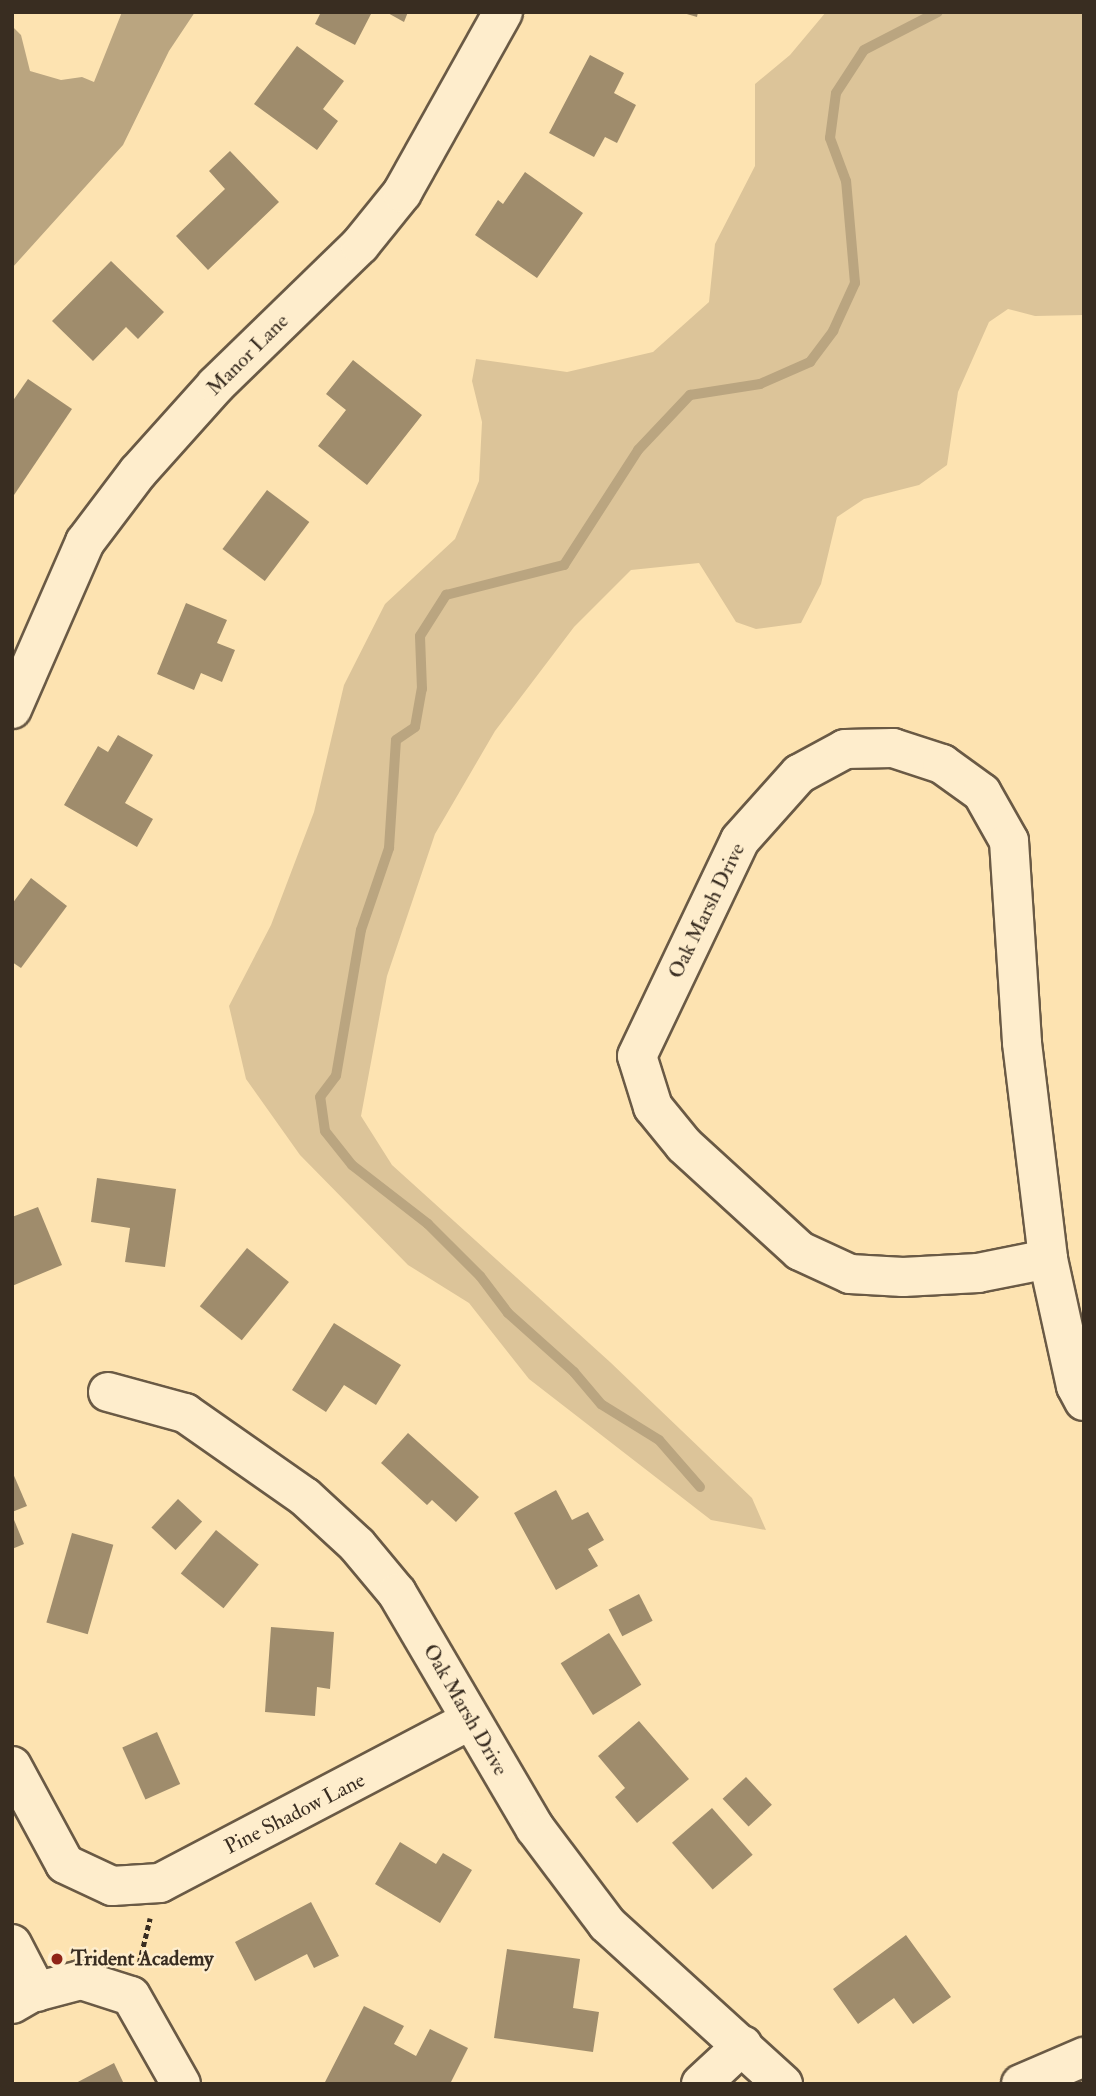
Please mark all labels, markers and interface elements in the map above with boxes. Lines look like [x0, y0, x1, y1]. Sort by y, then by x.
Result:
street label: Manor Lane [202, 309, 294, 401]
street label: Oak Marsh Drive [663, 839, 751, 983]
street label: Oak Marsh Drive [417, 1640, 513, 1780]
street label: Pine Shadow Lane [221, 1768, 369, 1860]
place label: Trident Academy [71, 1946, 213, 1972]
marker: Trident Academy [49, 1951, 65, 1967]

